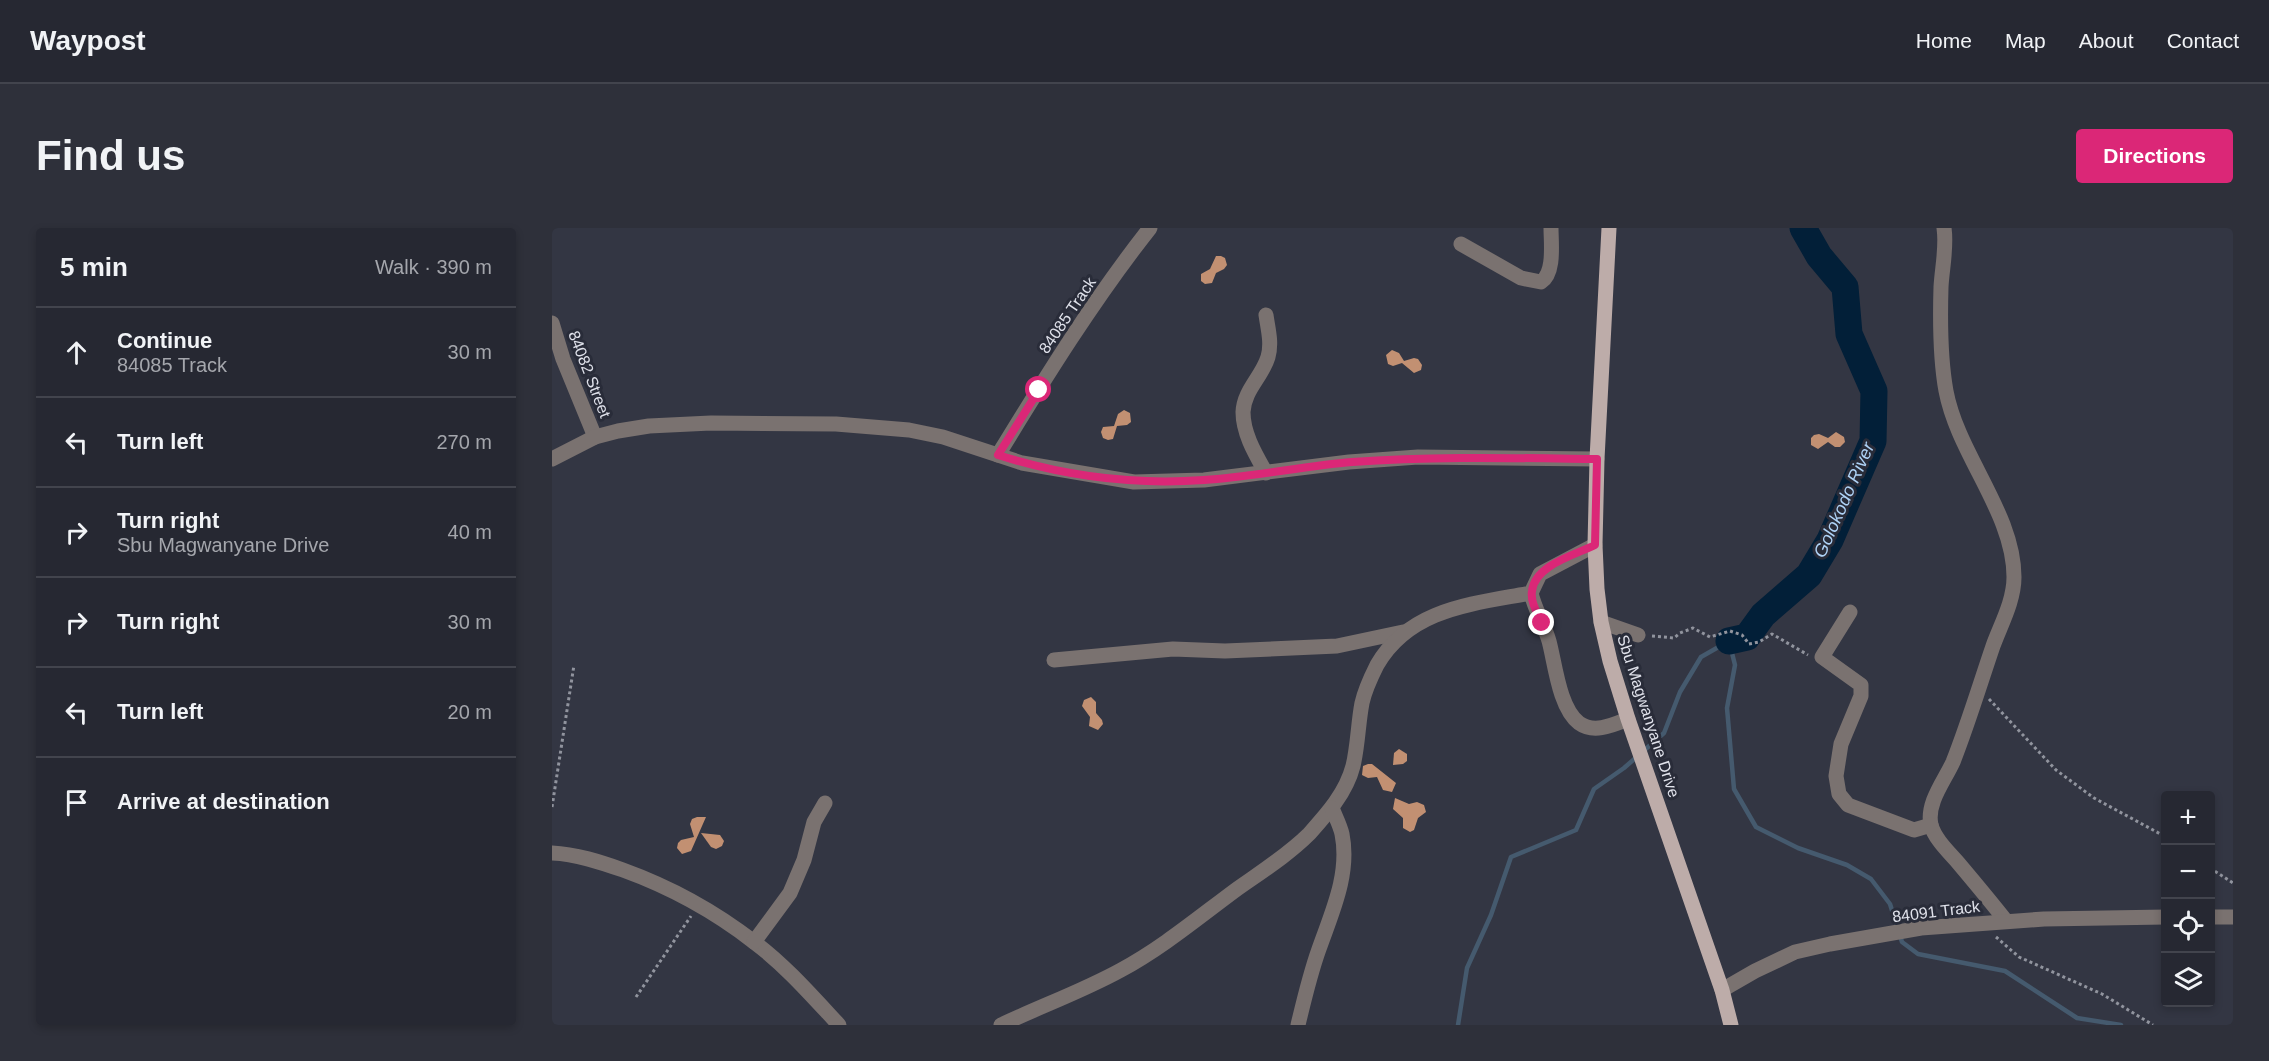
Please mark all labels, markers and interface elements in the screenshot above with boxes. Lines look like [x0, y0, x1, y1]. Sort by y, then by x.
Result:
text: Waypost [30, 25, 146, 56]
text: Home [1916, 29, 1972, 52]
text: Map [2005, 29, 2046, 52]
text: About [2079, 29, 2134, 52]
text: Contact [2167, 29, 2239, 52]
button: Directions [2076, 129, 2233, 183]
text: Find us [36, 132, 185, 179]
text: 5 min [60, 252, 128, 282]
text: Walk · 390 m [375, 256, 492, 278]
street label: 84085 Track [1036, 273, 1100, 357]
text: Continue [117, 328, 212, 353]
street label: 84082 Street [565, 328, 614, 421]
icon: ahead [60, 336, 93, 369]
text: 30 m [448, 341, 492, 363]
text: 84085 Track [117, 354, 227, 376]
route start [1025, 376, 1051, 402]
icon: left [60, 426, 93, 459]
text: Turn left [117, 429, 203, 454]
text: 270 m [436, 431, 492, 453]
water label: Golokodo River [1810, 438, 1879, 561]
text: Turn right [117, 508, 219, 533]
icon: right [60, 516, 93, 549]
text: 40 m [448, 521, 492, 543]
text: Sbu Magwanyane Drive [117, 534, 329, 556]
icon: right [60, 606, 93, 639]
text: Turn right [117, 609, 219, 634]
route end [1528, 609, 1554, 635]
text: 30 m [448, 611, 492, 633]
street label: Sbu Magwanyane Drive [1614, 633, 1683, 800]
icon: left [60, 696, 93, 729]
text: Turn left [117, 699, 203, 724]
text: 20 m [448, 701, 492, 723]
icon: arrive [60, 786, 93, 819]
text: Arrive at destination [117, 789, 330, 814]
map controls [2161, 791, 2215, 1007]
button: + [2161, 791, 2215, 845]
button: − [2161, 845, 2215, 899]
street label: 84091 Track [1891, 898, 1982, 925]
button: locate [2161, 899, 2215, 953]
button: layers [2161, 953, 2215, 1007]

